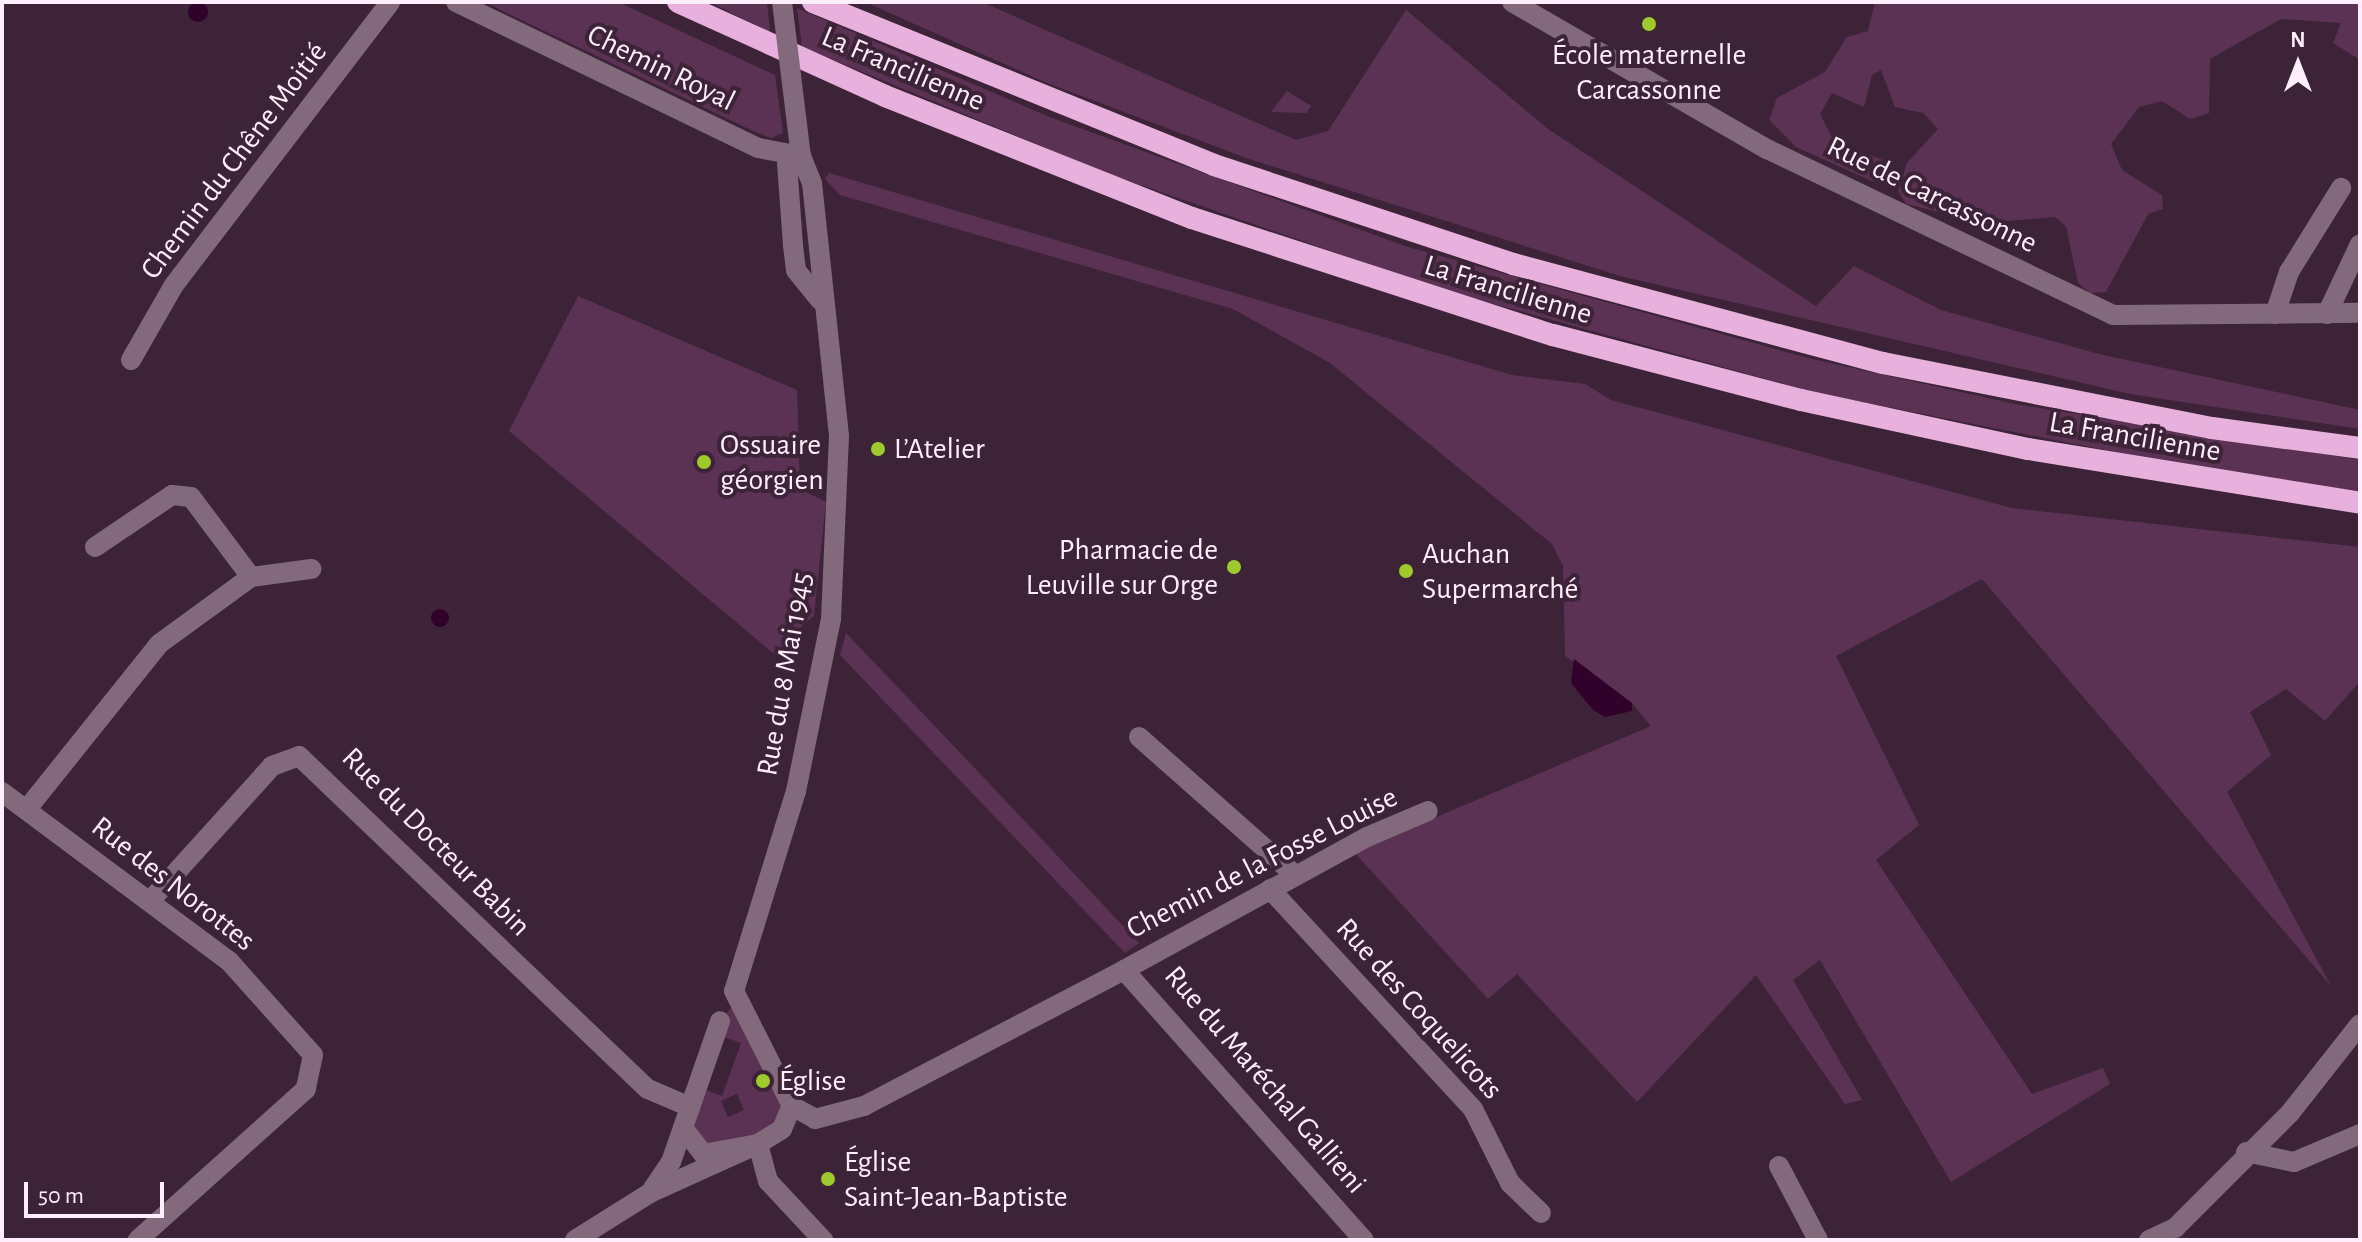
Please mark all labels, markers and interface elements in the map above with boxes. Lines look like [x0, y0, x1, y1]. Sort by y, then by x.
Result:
marker: École maternelle Carcassonne [1640, 15, 1658, 33]
street label: Chemin Royal [581, 17, 741, 119]
street label: La Francilienne [816, 19, 990, 119]
north arrow [2258, 24, 2338, 104]
text: N [2290, 29, 2306, 51]
street label: Chemin du Chêne Moitié [133, 35, 335, 287]
place label: École maternelle Carcassonne [1552, 37, 1746, 108]
street label: Rue de Carcassonne [1821, 129, 2043, 261]
street label: La Francilienne [1420, 247, 1596, 333]
street label: La Francilienne [2046, 404, 2224, 470]
place label: Ossuaire géorgien [720, 427, 824, 498]
place label: L’Atelier [894, 431, 985, 467]
marker: L’Atelier [869, 440, 887, 458]
marker: Ossuaire géorgien [695, 453, 713, 471]
place label: Pharmacie de Leuville sur Orge [1026, 532, 1218, 602]
place label: Auchan Supermarché [1422, 536, 1578, 606]
marker: Pharmacie de Leuville sur Orge [1225, 558, 1243, 576]
marker: Auchan Supermarché [1397, 562, 1415, 580]
street label: Rue du 8 Mai 1945 [749, 569, 821, 779]
street label: Rue du Docteur Babin [334, 740, 538, 944]
street label: Chemin de la Fosse Louise [1121, 779, 1403, 947]
street label: Rue des Norottes [84, 809, 262, 959]
street label: Rue des Coquelicots [1328, 911, 1510, 1107]
street label: Rue du Maréchal Gallieni [1156, 959, 1374, 1201]
place label: Église [779, 1063, 846, 1099]
marker: Église [754, 1072, 772, 1090]
place label: Église Saint-Jean-Baptiste [844, 1144, 1068, 1214]
scale bar [28, 1166, 168, 1216]
marker: Église Saint-Jean-Baptiste [819, 1170, 837, 1188]
text: 50 m [38, 1184, 84, 1208]

